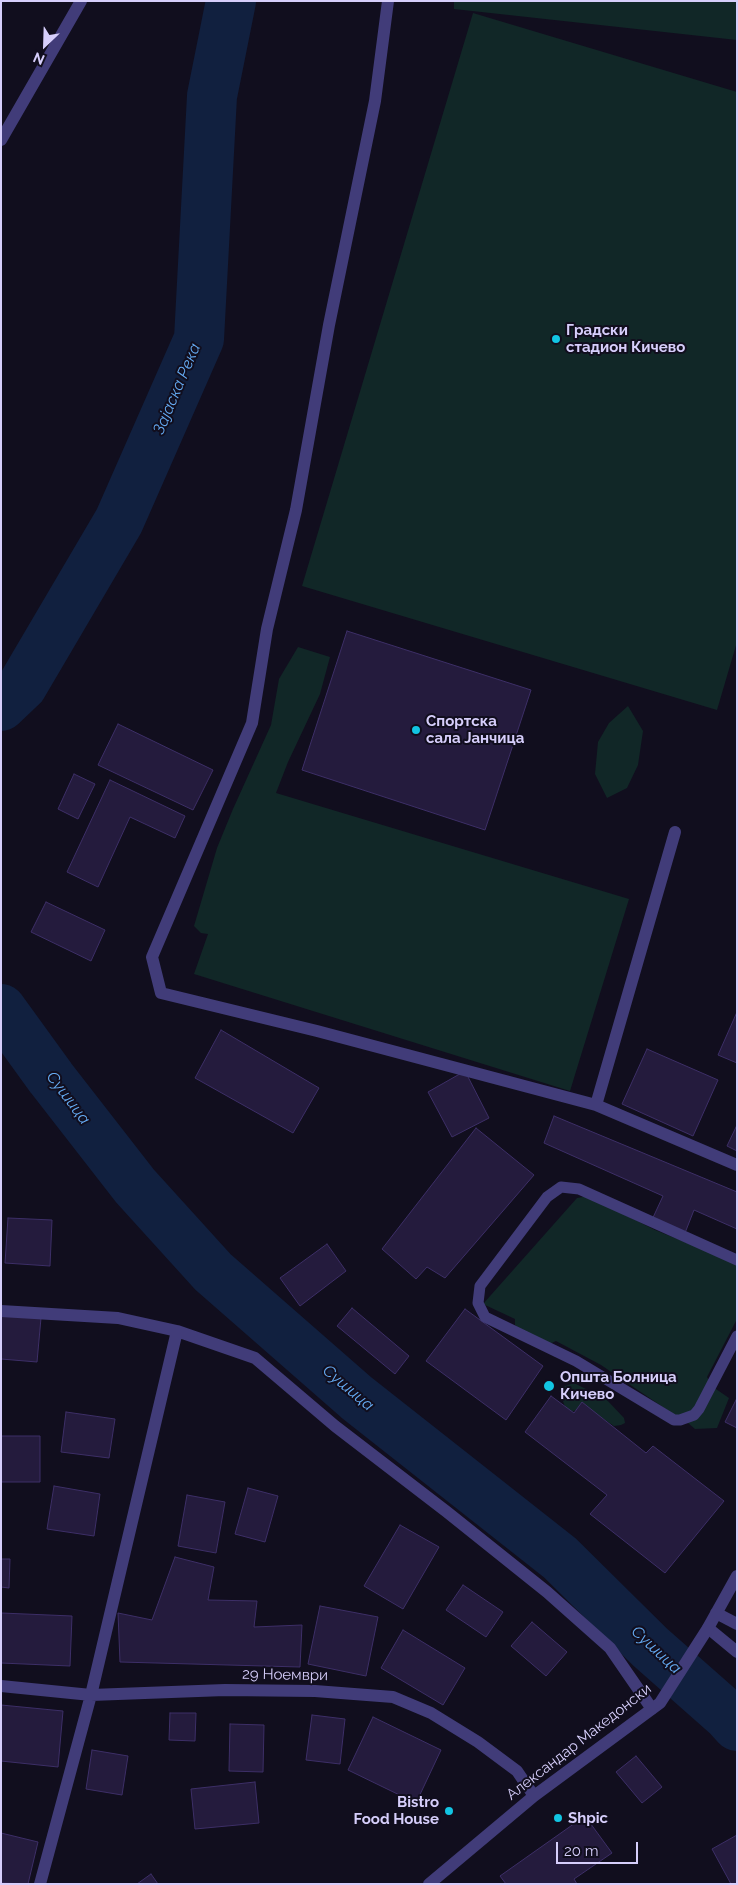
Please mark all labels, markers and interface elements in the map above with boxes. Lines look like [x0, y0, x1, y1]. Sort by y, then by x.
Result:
north arrow [20, 20, 70, 70]
text: N [31, 49, 47, 68]
place label: Градски стадион Кичево [566, 321, 685, 356]
marker: Градски стадион Кичево [550, 333, 562, 345]
water label: Зајаска Река [149, 341, 205, 437]
place label: Спортска сала Јанчица [426, 712, 524, 747]
marker: Спортска сала Јанчица [410, 724, 422, 736]
water label: Сушица [42, 1068, 94, 1128]
water label: Сушица [318, 1361, 378, 1415]
place label: Општа Болница Кичево [560, 1368, 677, 1403]
marker: Општа Болница Кичево [542, 1379, 556, 1393]
water label: Сушица [627, 1622, 685, 1678]
street label: 29 Ноември [242, 1665, 328, 1685]
street label: Александар Македонски [503, 1680, 655, 1804]
place label: Bistro Food House [354, 1793, 439, 1828]
marker: Bistro Food House [443, 1805, 455, 1817]
place label: Shpic [568, 1809, 608, 1827]
marker: Shpic [552, 1812, 564, 1824]
scale bar [558, 1832, 640, 1864]
text: 20 m [564, 1842, 599, 1860]

